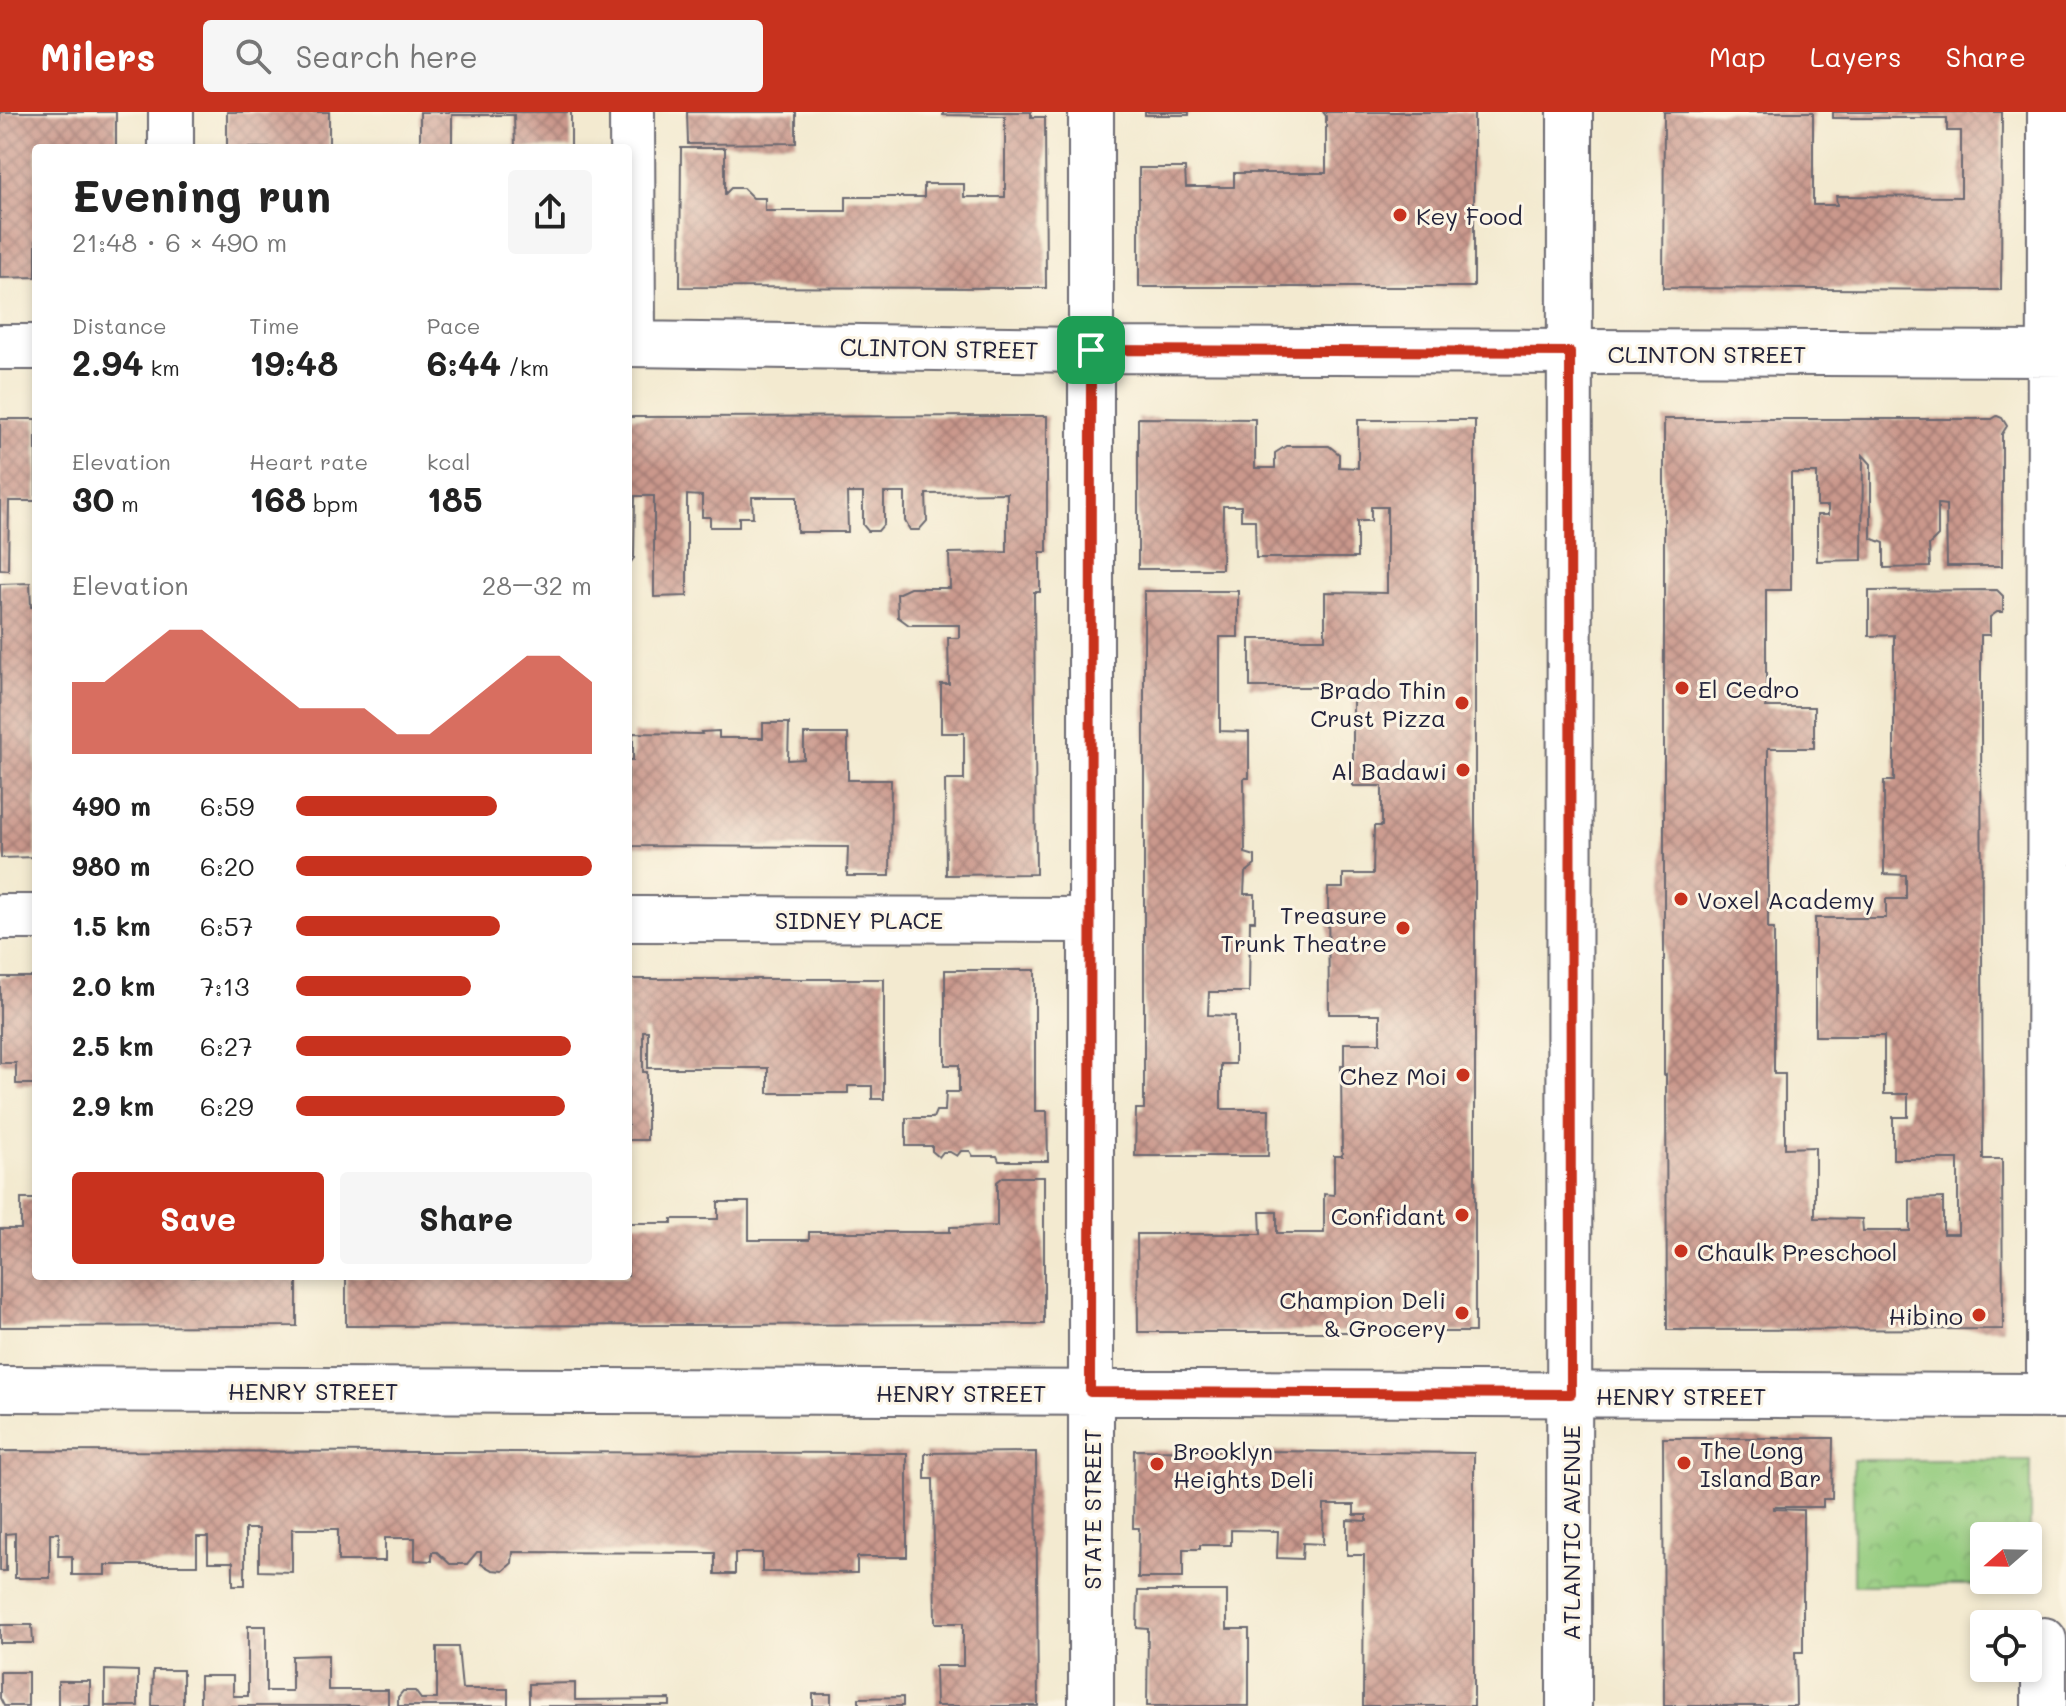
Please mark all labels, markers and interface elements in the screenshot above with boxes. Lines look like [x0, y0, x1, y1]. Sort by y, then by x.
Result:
search box [203, 20, 763, 92]
text: Milers [40, 31, 155, 81]
icon: search [231, 34, 275, 78]
text: Search here [295, 36, 478, 76]
text: Map [1709, 38, 1766, 74]
text: Layers [1810, 38, 1902, 74]
text: Share [1946, 38, 2026, 74]
text: Evening run [72, 166, 331, 223]
button: share [508, 170, 592, 254]
place label: Key Food [1416, 200, 1523, 231]
marker: Key Food [1391, 206, 1409, 224]
text: 21:48 · 6 × 490 m [72, 225, 287, 259]
text: Distance [72, 311, 167, 340]
text: Time [249, 311, 299, 340]
text: Pace [427, 311, 480, 340]
pin [1057, 316, 1125, 384]
icon: arrive [1069, 328, 1113, 372]
street label: CLINTON STREET [839, 331, 1039, 365]
street label: CLINTON STREET [1608, 338, 1806, 369]
text: 2.94 [72, 340, 143, 385]
text: 19:48 [249, 340, 338, 385]
text: 6:44 [427, 340, 501, 385]
text: km [143, 353, 180, 382]
text: /km [501, 353, 549, 382]
text: Elevation [72, 447, 171, 476]
text: Heart rate [249, 447, 368, 476]
text: kcal [427, 447, 471, 476]
text: 30 [72, 476, 114, 521]
text: 168 [249, 476, 306, 521]
text: 185 [427, 476, 483, 521]
text: m [114, 489, 139, 518]
text: bpm [306, 489, 358, 518]
text: Elevation [72, 568, 189, 602]
text: 28–32 m [482, 568, 592, 602]
place label: El Cedro [1698, 673, 1799, 704]
place label: Brado Thin Crust Pizza [1310, 674, 1446, 733]
marker: El Cedro [1673, 679, 1691, 697]
marker: Brado Thin Crust Pizza [1453, 694, 1471, 712]
place label: Al Badawi [1331, 755, 1447, 786]
marker: Al Badawi [1454, 761, 1472, 779]
text: 490 m [72, 789, 151, 823]
text: 6:59 [200, 789, 254, 823]
text: 980 m [72, 849, 150, 883]
text: 6:20 [200, 849, 254, 883]
place label: Voxel Academy [1697, 884, 1875, 915]
marker: Voxel Academy [1672, 890, 1690, 908]
place label: Treasure Trunk Theatre [1221, 899, 1387, 958]
street label: SIDNEY PLACE [775, 904, 943, 935]
text: 1.5 km [72, 909, 151, 943]
text: 6:57 [200, 909, 253, 943]
marker: Treasure Trunk Theatre [1394, 919, 1412, 937]
text: 2.0 km [72, 969, 155, 1003]
text: 7:13 [200, 969, 249, 1003]
text: 2.5 km [72, 1029, 154, 1063]
text: 6:27 [200, 1029, 253, 1063]
place label: Chez Moi [1340, 1060, 1447, 1091]
marker: Chez Moi [1454, 1066, 1472, 1084]
text: 2.9 km [72, 1089, 154, 1123]
text: 6:29 [200, 1089, 254, 1123]
button: Save [72, 1172, 324, 1264]
button: Share [340, 1172, 592, 1264]
place label: Confidant [1331, 1200, 1446, 1231]
marker: Confidant [1453, 1206, 1471, 1224]
place label: Chaulk Preschool [1697, 1236, 1898, 1267]
marker: Chaulk Preschool [1672, 1242, 1690, 1260]
place label: Champion Deli & Grocery [1279, 1284, 1446, 1343]
place label: Hibino [1888, 1300, 1963, 1331]
marker: Champion Deli & Grocery [1453, 1304, 1471, 1322]
marker: Hibino [1970, 1306, 1988, 1324]
street label: HENRY STREET [228, 1375, 398, 1406]
street label: HENRY STREET [876, 1377, 1046, 1408]
street label: HENRY STREET [1596, 1380, 1766, 1411]
street label: ATLANTIC AVENUE [1555, 1425, 1586, 1641]
street label: STATE STREET [1076, 1428, 1107, 1590]
place label: The Long Island Bar [1700, 1434, 1821, 1493]
place label: Brooklyn Heights Deli [1173, 1435, 1314, 1494]
marker: The Long Island Bar [1675, 1454, 1693, 1472]
marker: Brooklyn Heights Deli [1148, 1455, 1166, 1473]
north arrow [1970, 1522, 2042, 1594]
map controls [1970, 1522, 2042, 1682]
button: locate [1970, 1610, 2042, 1682]

